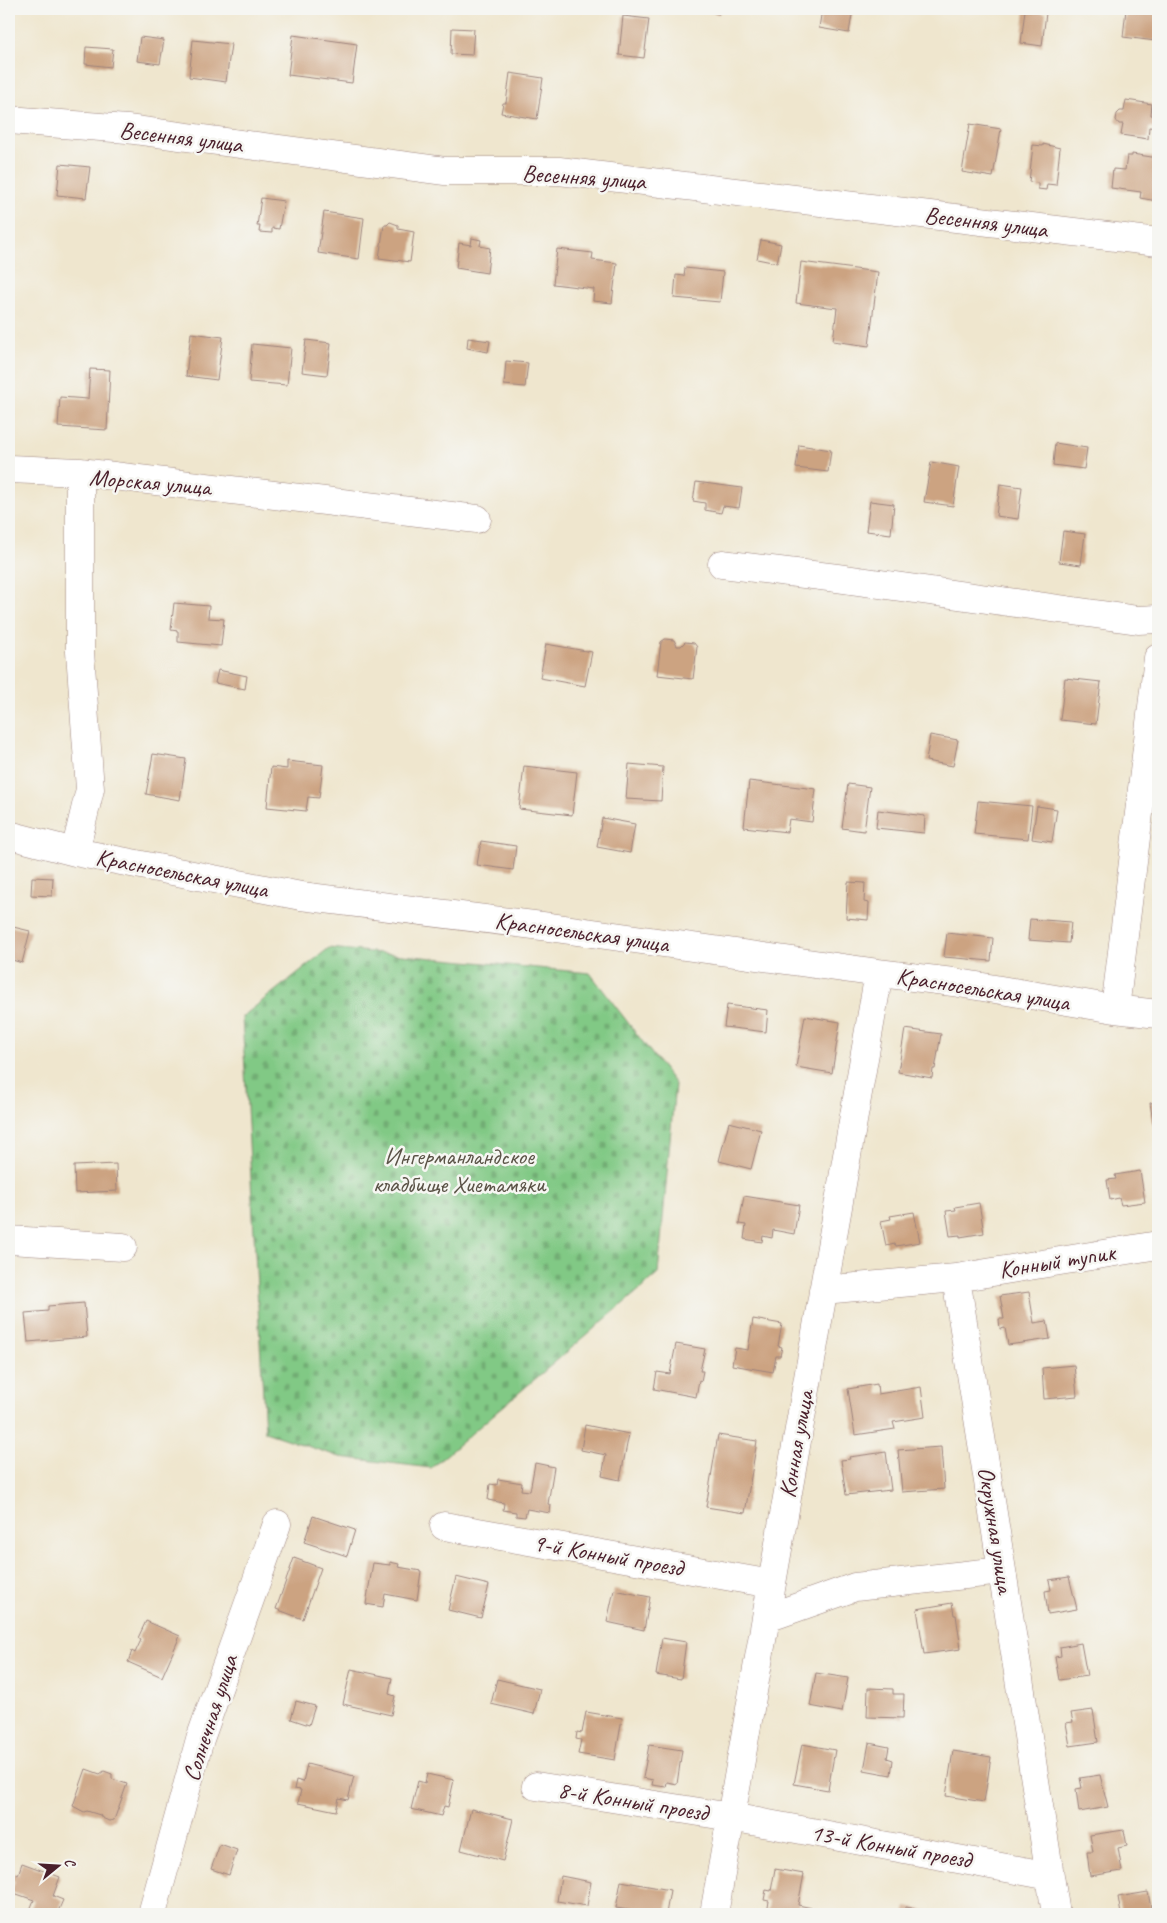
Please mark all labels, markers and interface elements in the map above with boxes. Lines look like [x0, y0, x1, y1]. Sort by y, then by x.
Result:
street label: Весенняя улица [118, 115, 246, 160]
street label: Весенняя улица [521, 158, 648, 196]
street label: Весенняя улица [923, 200, 1051, 245]
street label: Морская улица [88, 462, 214, 502]
street label: Красносельская улица [93, 842, 272, 905]
street label: Красносельская улица [493, 905, 672, 959]
street label: Красносельская улица [894, 961, 1073, 1018]
park label: Ингерманландское кладбище Хиетамяки [373, 1141, 547, 1199]
street label: Конный тупик [997, 1237, 1119, 1285]
street label: Конная улица [772, 1386, 821, 1500]
street label: Окружная улица [971, 1465, 1021, 1597]
street label: 9-й Конный проезд [531, 1527, 688, 1583]
street label: Солнечная улица [176, 1650, 245, 1785]
street label: 8-й Конный проезд [556, 1774, 713, 1828]
street label: 13-й Конный проезд [808, 1817, 976, 1875]
north arrow [32, 1840, 82, 1890]
text: С [61, 1856, 80, 1870]

